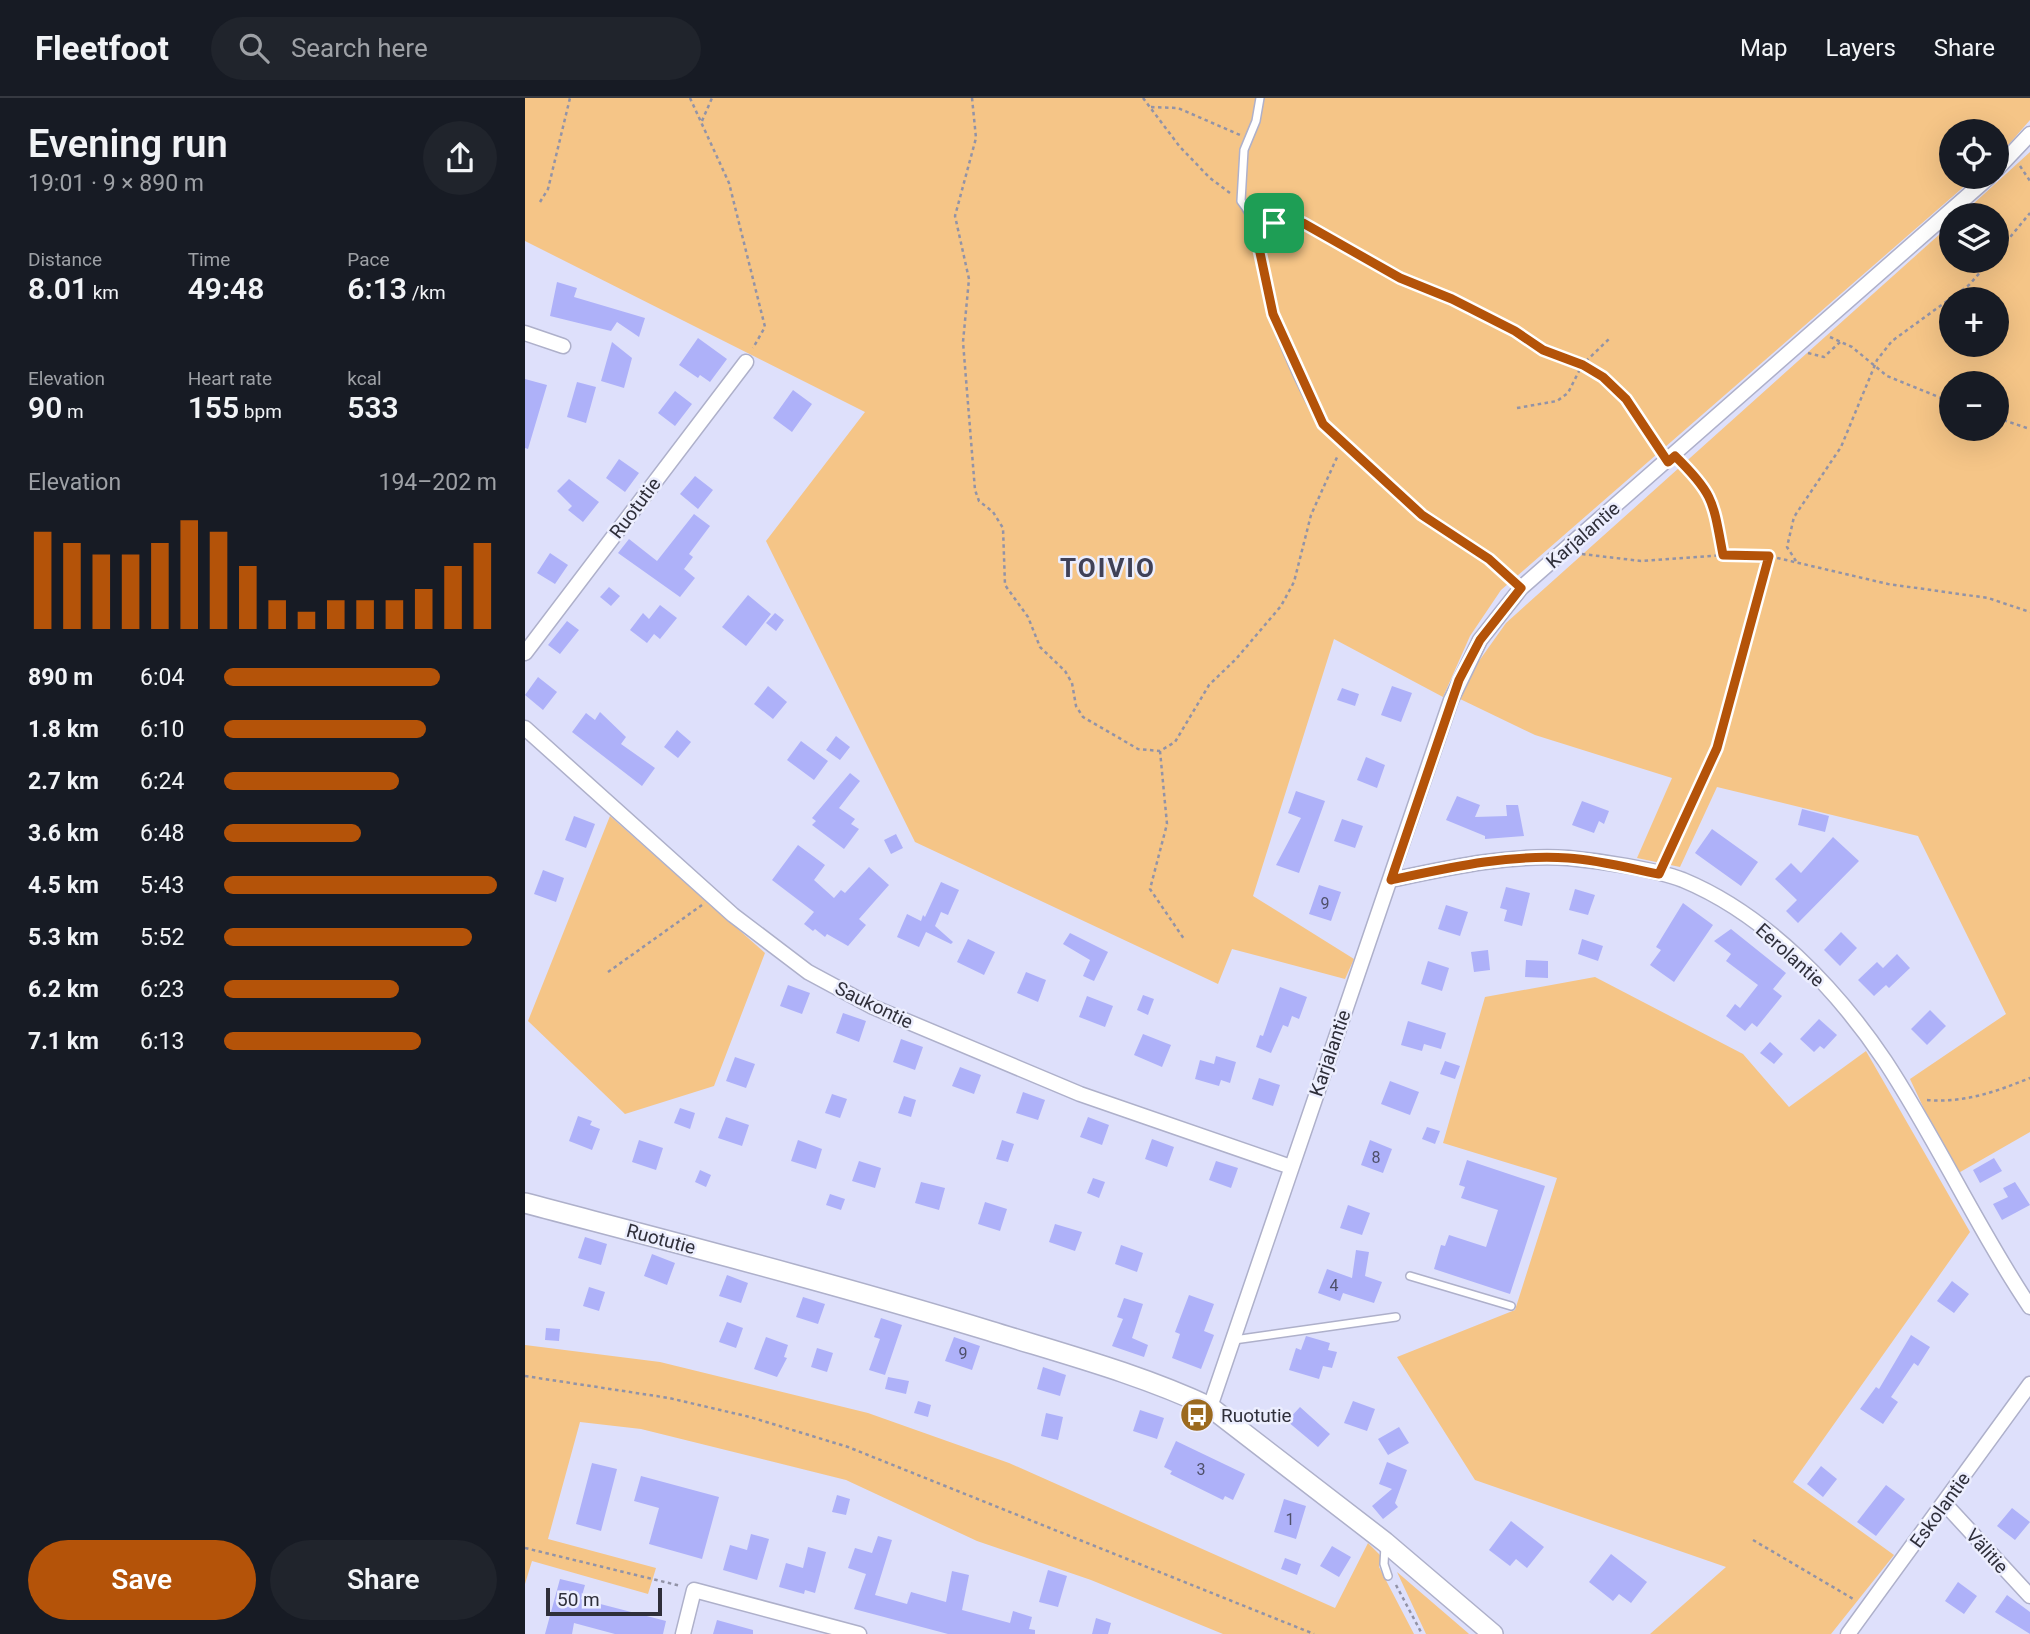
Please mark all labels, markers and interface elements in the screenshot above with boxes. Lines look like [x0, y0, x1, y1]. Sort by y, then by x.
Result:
search box [211, 17, 701, 80]
text: Fleetfoot [35, 29, 169, 68]
icon: search [235, 29, 273, 67]
text: Search here [291, 33, 428, 63]
text: Map [1740, 34, 1788, 62]
text: Layers [1826, 34, 1896, 62]
text: Share [1934, 34, 1995, 62]
map controls [1939, 119, 2009, 441]
button: locate [1939, 119, 2009, 189]
button: share [423, 121, 497, 195]
text: Evening run [28, 122, 228, 166]
text: 19:01 · 9 × 890 m [28, 170, 204, 197]
pin [1244, 193, 1304, 253]
button: layers [1939, 203, 2009, 273]
icon: arrive [1255, 204, 1293, 242]
text: Distance [28, 248, 102, 271]
text: Time [188, 248, 230, 271]
text: Pace [347, 248, 390, 271]
text: 8.01 [28, 271, 88, 306]
text: 49:48 [188, 271, 264, 306]
text: 6:13 [347, 271, 407, 306]
text: km [88, 281, 119, 304]
text: /km [407, 281, 446, 304]
button: + [1939, 287, 2009, 357]
text: Elevation [28, 367, 105, 390]
text: Heart rate [188, 367, 272, 390]
text: kcal [347, 367, 382, 390]
button: − [1939, 371, 2009, 441]
text: 90 [28, 390, 62, 425]
text: 155 [188, 390, 239, 425]
text: 533 [347, 390, 399, 425]
text: m [62, 400, 84, 423]
text: bpm [239, 400, 282, 423]
text: Elevation [28, 469, 121, 496]
text: 194–202 m [378, 469, 497, 496]
street label: Ruotutie [605, 473, 665, 543]
street label: Karjalantie [1542, 497, 1624, 573]
district label: TOIVIO [1060, 553, 1156, 583]
text: 890 m [28, 664, 93, 691]
text: 6:04 [140, 664, 184, 691]
text: 1.8 km [28, 716, 99, 743]
text: 6:10 [140, 716, 184, 743]
text: 2.7 km [28, 768, 99, 795]
text: 6:24 [140, 768, 184, 795]
text: 3.6 km [28, 820, 99, 847]
text: 6:48 [140, 820, 184, 847]
text: 4.5 km [28, 872, 99, 899]
text: 5:43 [140, 872, 184, 899]
house number: 9 [1321, 894, 1330, 913]
street label: Eerolantie [1751, 918, 1829, 992]
text: 5.3 km [28, 924, 99, 951]
text: 5:52 [140, 924, 184, 951]
text: 6.2 km [28, 976, 99, 1003]
text: 6:23 [140, 976, 184, 1003]
street label: Saukontie [831, 976, 917, 1034]
street label: Karjalantie [1304, 1007, 1356, 1099]
text: 7.1 km [28, 1028, 99, 1055]
text: 6:13 [140, 1028, 184, 1055]
house number: 8 [1372, 1148, 1381, 1167]
street label: Ruotutie [624, 1219, 698, 1259]
house number: 4 [1330, 1276, 1339, 1295]
house number: 9 [959, 1344, 968, 1363]
bus stop icon: Ruotutie [1178, 1396, 1216, 1434]
place label: Ruotutie [1221, 1404, 1292, 1427]
house number: 3 [1197, 1460, 1206, 1479]
street label: Eskolantie [1905, 1468, 1975, 1552]
house number: 1 [1286, 1510, 1295, 1529]
street label: Välitie [1961, 1524, 2013, 1578]
button: Save [28, 1540, 256, 1620]
button: Share [270, 1540, 497, 1620]
scale bar [546, 1585, 661, 1617]
text: 50 m [557, 1588, 600, 1611]

